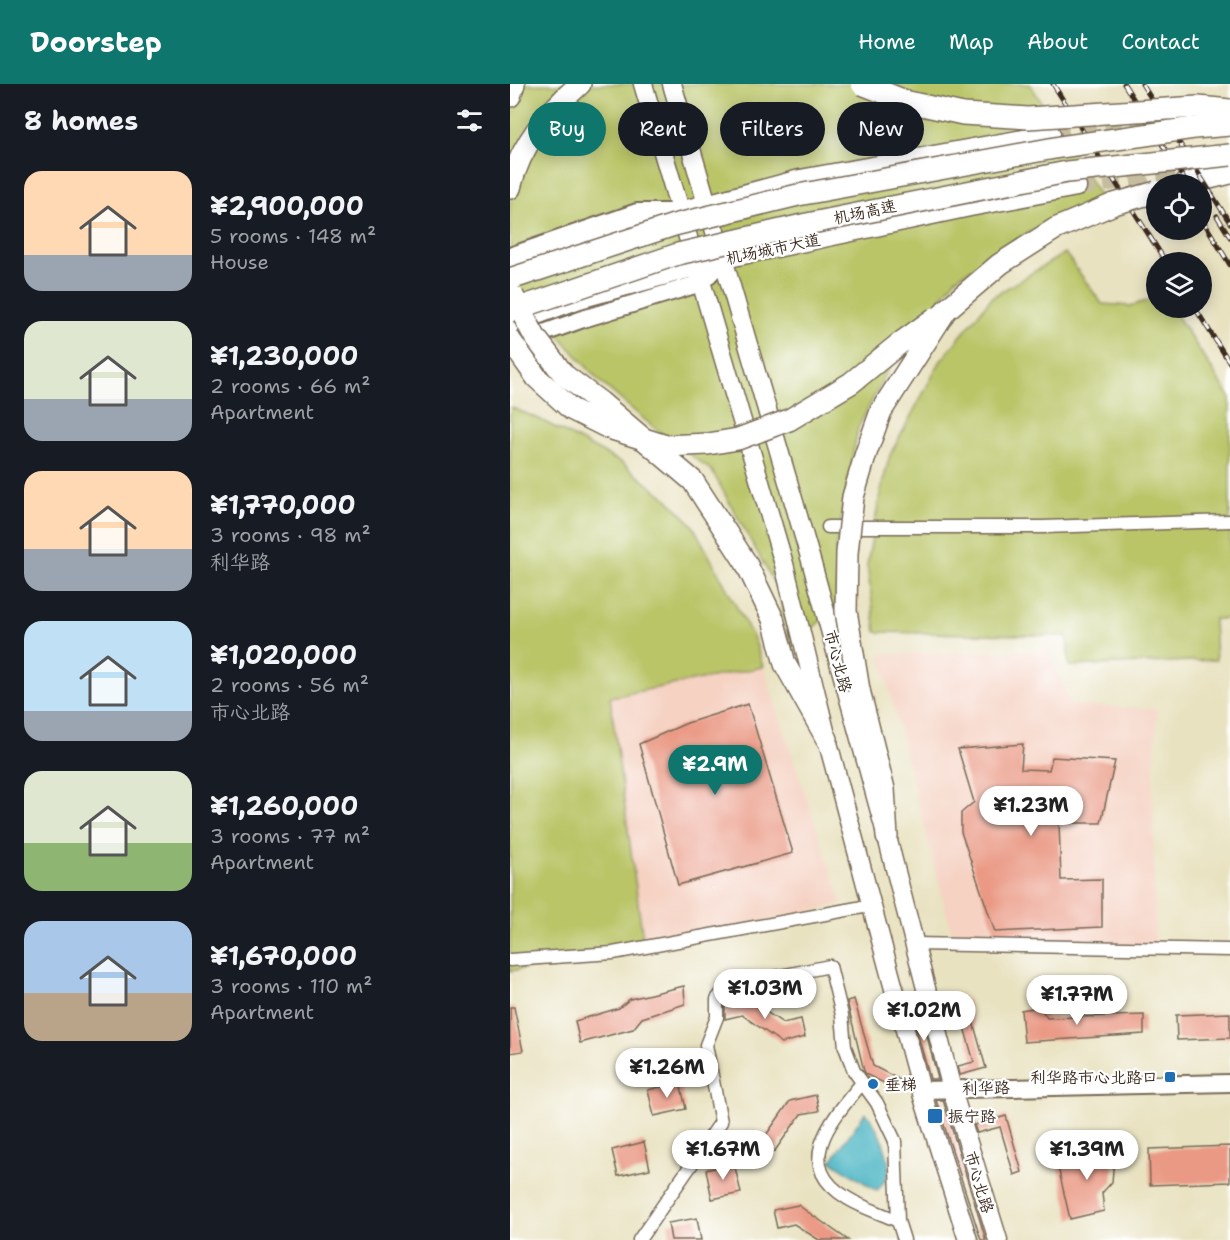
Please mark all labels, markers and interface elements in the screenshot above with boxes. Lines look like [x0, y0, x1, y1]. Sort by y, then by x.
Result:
text: Doorstep [30, 23, 162, 61]
text: Home [858, 28, 916, 56]
text: Map [949, 28, 994, 56]
text: About [1027, 28, 1088, 56]
text: Contact [1121, 28, 1200, 56]
chip: Buy [528, 102, 606, 156]
chip: Rent [618, 102, 708, 156]
chip: Filters [720, 102, 825, 156]
chip: New [837, 102, 924, 156]
text: 8 homes [24, 103, 138, 138]
icon: filters [453, 104, 486, 137]
map controls [1146, 174, 1212, 318]
button: locate [1146, 174, 1212, 240]
text: ¥2,900,000 [210, 188, 364, 223]
icon: home [72, 195, 144, 267]
street label: 机场高速 [832, 195, 898, 229]
text: 5 rooms · 148 m² [210, 223, 376, 249]
street label: 机场城市大道 [724, 229, 822, 269]
text: House [210, 249, 269, 275]
button: layers [1146, 252, 1212, 318]
text: ¥1,230,000 [210, 338, 359, 373]
icon: home [72, 345, 144, 417]
text: 2 rooms · 66 m² [210, 373, 371, 399]
text: Apartment [210, 399, 314, 425]
text: ¥1,770,000 [210, 487, 356, 522]
icon: home [72, 495, 144, 567]
text: 3 rooms · 98 m² [210, 522, 371, 548]
text: 利华路 [210, 549, 270, 575]
street label: 市心北路 [820, 627, 856, 695]
text: ¥1,020,000 [210, 637, 357, 672]
icon: home [72, 645, 144, 717]
text: 2 rooms · 56 m² [210, 672, 369, 698]
text: 市心北路 [210, 699, 290, 725]
pin: ¥2.9M [673, 745, 757, 796]
text: ¥2.9M [682, 751, 748, 777]
pin: ¥1.23M [982, 786, 1080, 837]
text: ¥1,260,000 [210, 788, 358, 823]
text: ¥1.23M [993, 792, 1069, 818]
icon: home [72, 795, 144, 867]
text: 3 rooms · 77 m² [210, 823, 370, 849]
text: Apartment [210, 849, 314, 875]
text: ¥1,670,000 [210, 938, 357, 973]
icon: home [72, 945, 144, 1017]
pin: ¥1.03M [716, 969, 814, 1020]
text: 3 rooms · 110 m² [210, 973, 373, 999]
text: ¥1.03M [727, 975, 803, 1001]
pin: ¥1.77M [1028, 975, 1126, 1026]
text: ¥1.77M [1040, 981, 1114, 1007]
pin: ¥1.02M [875, 991, 973, 1042]
text: ¥1.02M [887, 997, 961, 1023]
text: Apartment [210, 999, 314, 1025]
pin: ¥1.26M [618, 1048, 716, 1099]
text: ¥1.26M [629, 1054, 705, 1080]
place label: 利华路市心北路口 [1030, 1067, 1158, 1088]
marker: 利华路市心北路口 [1163, 1070, 1177, 1084]
place label: 垂梯 [885, 1074, 917, 1095]
marker: 垂梯 [866, 1077, 880, 1091]
street label: 利华路 [962, 1077, 1010, 1099]
place label: 振宁路 [948, 1106, 996, 1127]
marker: 振宁路 [926, 1107, 944, 1125]
pin: ¥1.67M [674, 1130, 772, 1181]
pin: ¥1.39M [1038, 1130, 1136, 1181]
text: ¥1.67M [686, 1136, 760, 1162]
text: ¥1.39M [1049, 1136, 1125, 1162]
street label: 市心北路 [960, 1148, 998, 1216]

